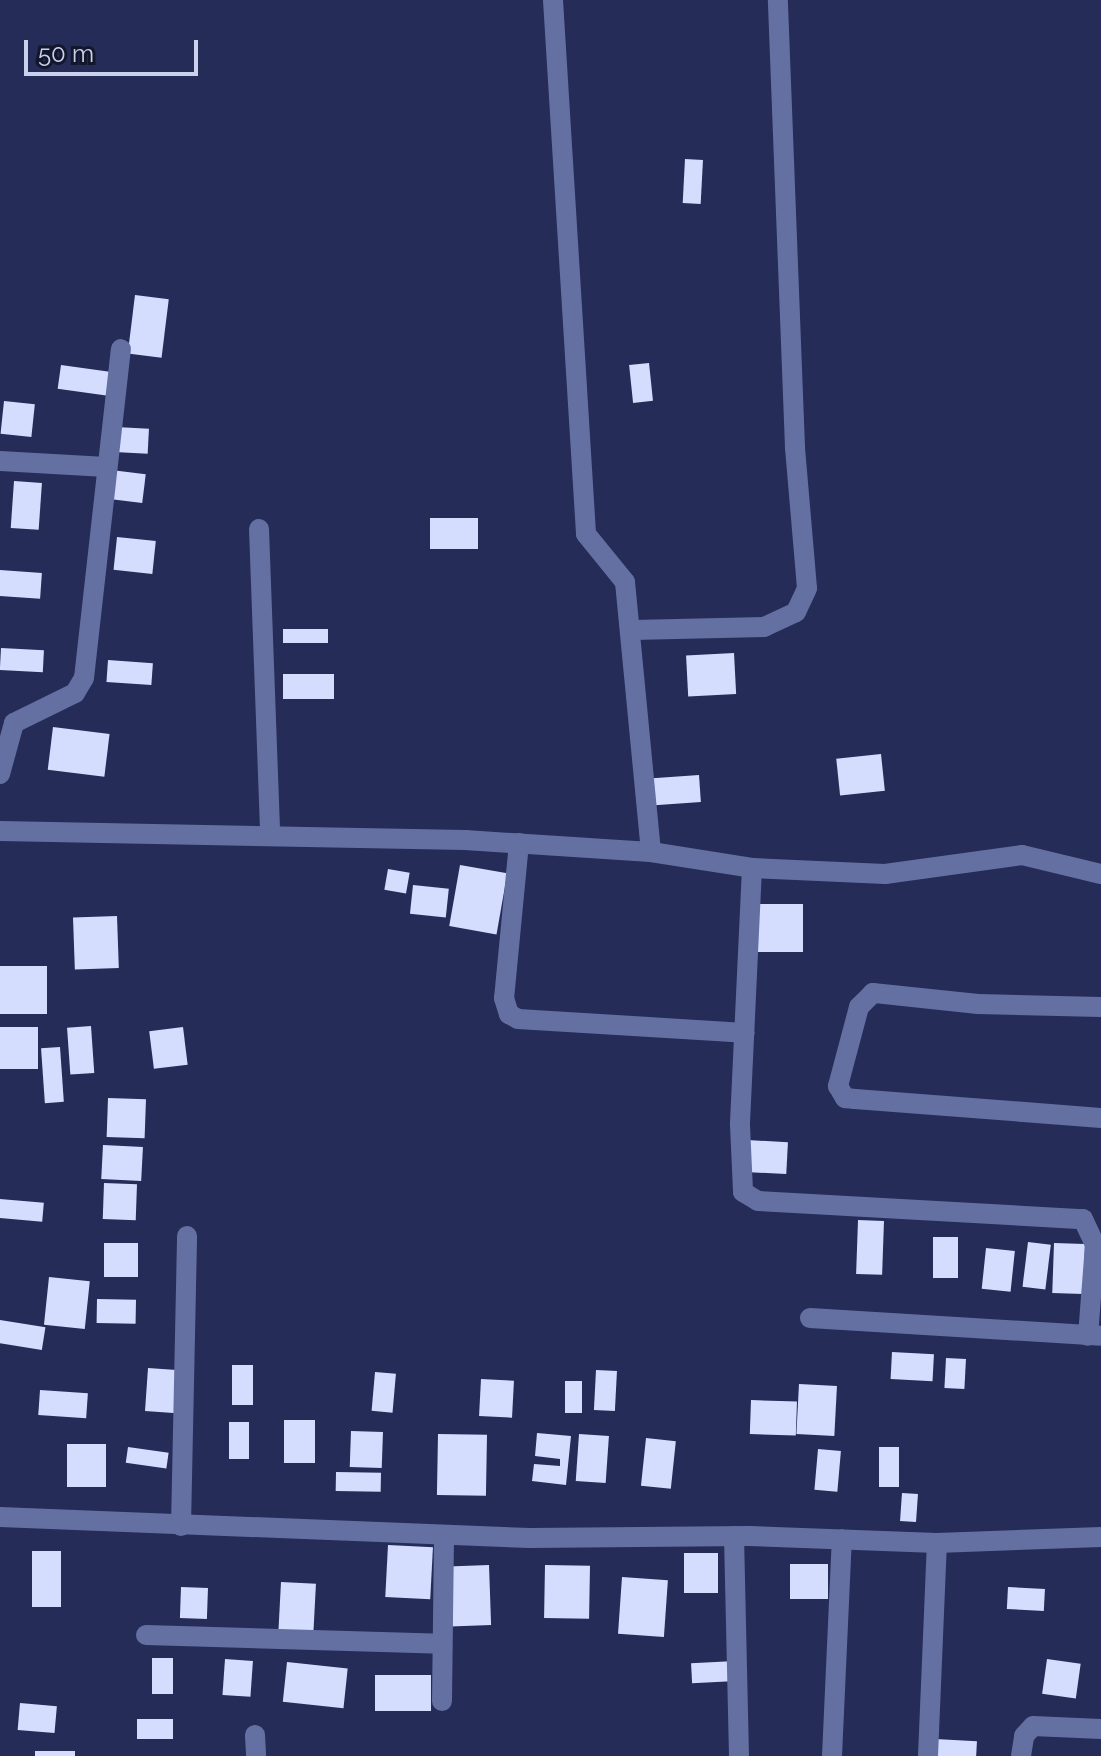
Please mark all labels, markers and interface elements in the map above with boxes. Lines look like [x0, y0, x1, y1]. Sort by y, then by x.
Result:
scale bar [28, 24, 202, 74]
text: 50 m [38, 39, 94, 68]

